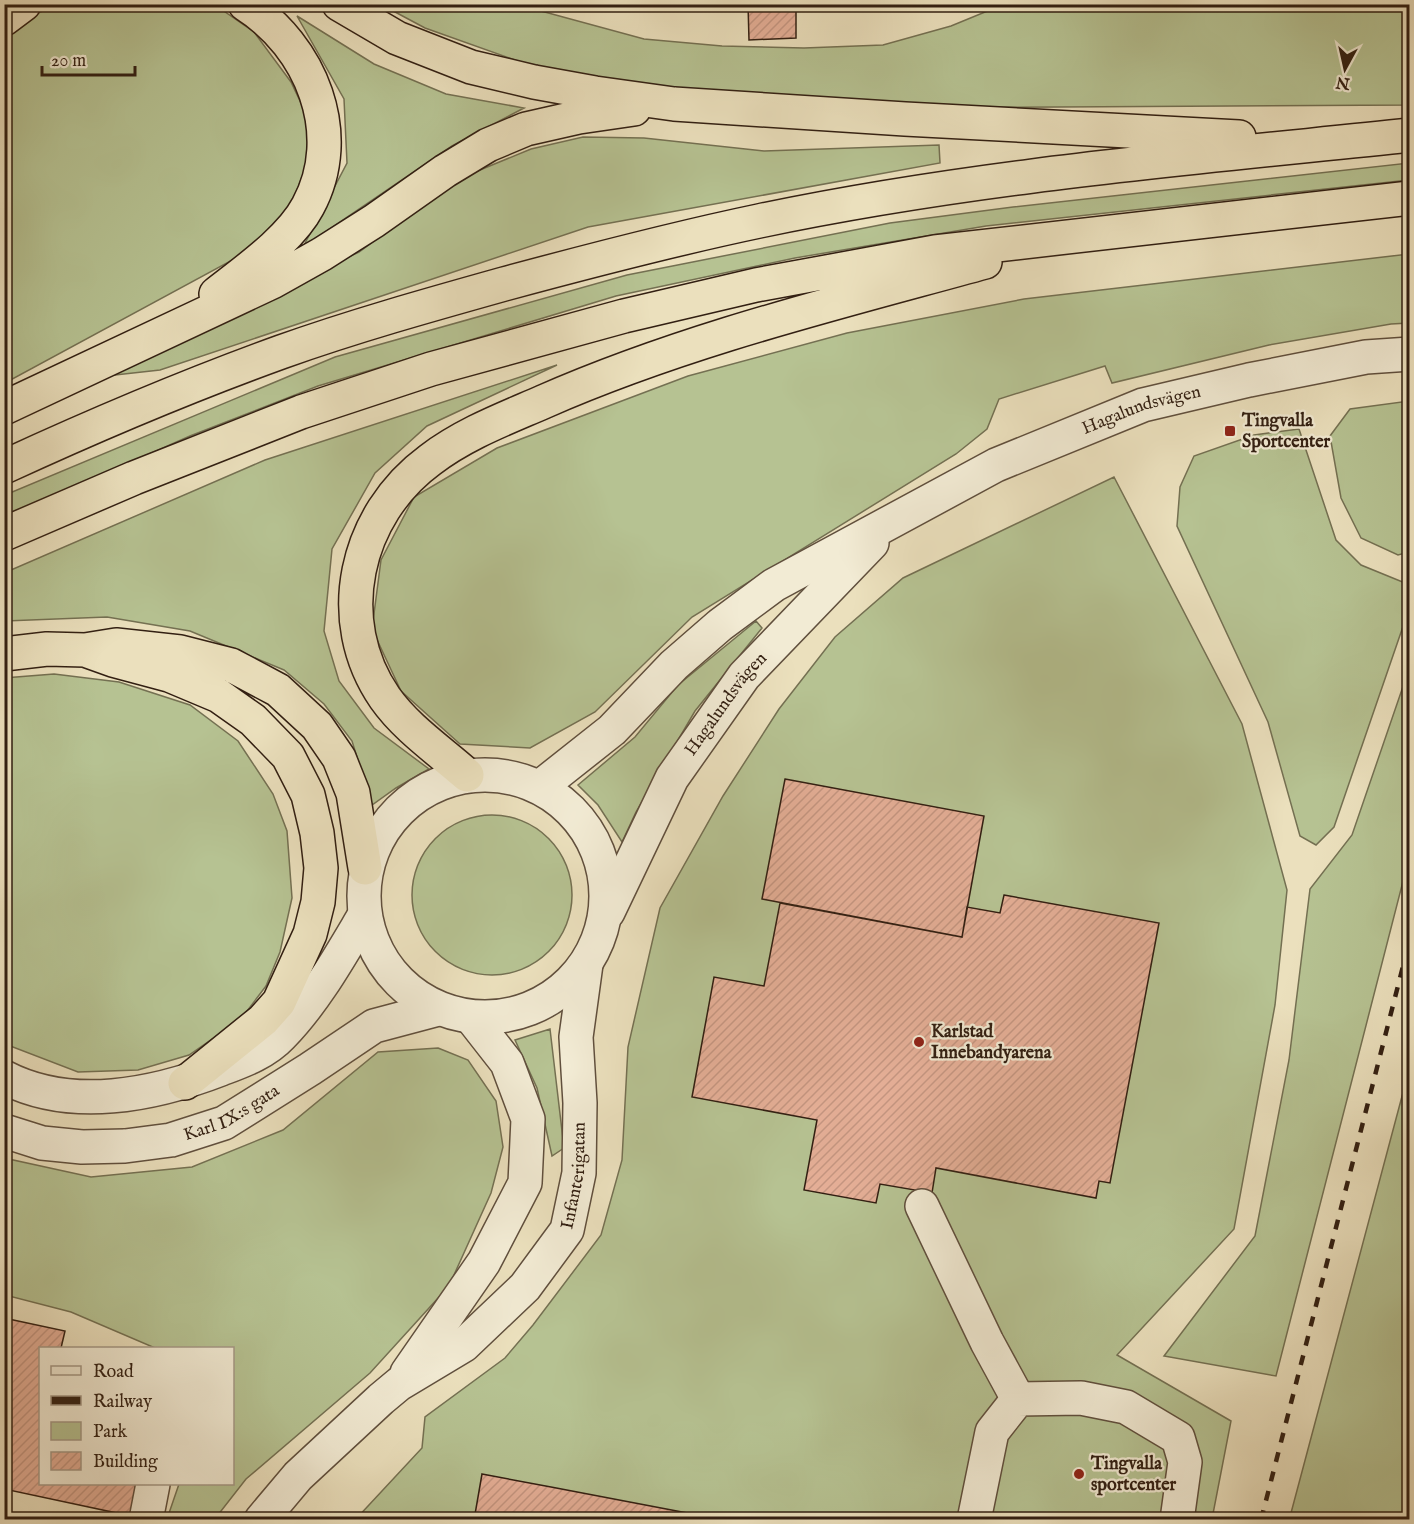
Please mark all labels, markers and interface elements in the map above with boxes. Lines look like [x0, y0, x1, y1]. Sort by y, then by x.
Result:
scale bar [42, 39, 135, 77]
north arrow [1315, 39, 1375, 99]
text: 20 m [51, 50, 86, 73]
text: N [1335, 71, 1352, 93]
street label: Hagalundsvägen [1079, 380, 1203, 440]
place label: Tingvalla Sportcenter [1241, 410, 1330, 454]
marker: Tingvalla Sportcenter [1223, 424, 1237, 438]
street label: Hagalundsvägen [680, 647, 772, 760]
place label: Karlstad Innebandyarena [931, 1021, 1053, 1065]
marker: Karlstad Innebandyarena [912, 1035, 926, 1049]
street label: Karl IX:s gata [181, 1079, 284, 1147]
street label: Infanterigatan [556, 1122, 591, 1231]
legend [39, 1347, 234, 1485]
text: Road [93, 1361, 134, 1384]
text: Railway [93, 1391, 152, 1414]
text: Park [93, 1421, 128, 1444]
text: Building [93, 1451, 158, 1474]
place label: Tingvalla sportcenter [1090, 1453, 1176, 1497]
marker: Tingvalla sportcenter [1072, 1467, 1086, 1481]

